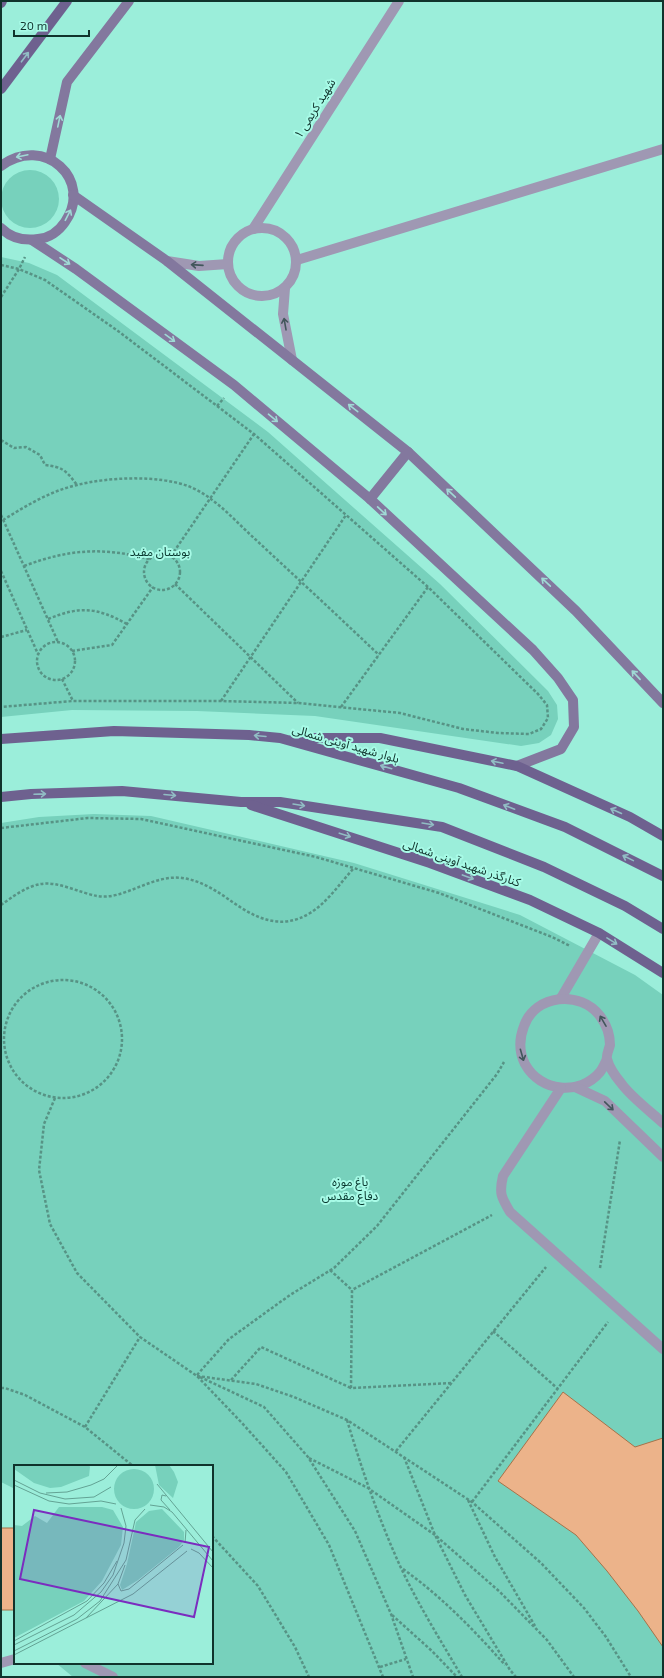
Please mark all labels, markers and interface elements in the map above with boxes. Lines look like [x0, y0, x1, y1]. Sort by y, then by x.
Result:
scale bar [14, 12, 89, 38]
text: 20 m [20, 18, 47, 32]
one-way arrow [20, 52, 29, 63]
street label: شهید کریمی ۱ [290, 76, 339, 141]
one-way arrow [55, 115, 63, 128]
one-way arrow [16, 153, 29, 161]
one-way arrow [65, 210, 72, 222]
one-way arrow [59, 258, 71, 266]
one-way arrow [191, 261, 204, 269]
one-way arrow [281, 318, 289, 331]
one-way arrow [164, 334, 175, 342]
one-way arrow [347, 404, 358, 412]
one-way arrow [267, 413, 278, 422]
one-way arrow [446, 488, 456, 497]
one-way arrow [377, 506, 387, 515]
park label: بوستان مفید [130, 544, 190, 559]
one-way arrow [541, 578, 551, 587]
one-way arrow [632, 670, 641, 680]
street label: بلوار شهید آوینی شمالی [291, 721, 401, 766]
one-way arrow [254, 733, 267, 740]
one-way arrow [490, 757, 503, 765]
one-way arrow [379, 763, 392, 771]
one-way arrow [33, 790, 46, 798]
one-way arrow [163, 792, 176, 799]
one-way arrow [292, 801, 305, 809]
one-way arrow [504, 802, 516, 810]
one-way arrow [611, 807, 623, 814]
one-way arrow [421, 821, 434, 829]
one-way arrow [338, 832, 350, 840]
street label: کنارگذر شهید آوینی شمالی [401, 835, 523, 890]
one-way arrow [623, 854, 635, 861]
one-way arrow [461, 874, 474, 881]
one-way arrow [606, 938, 618, 946]
one-way arrow [599, 1015, 606, 1027]
one-way arrow [519, 1049, 526, 1062]
one-way arrow [604, 1101, 614, 1111]
park label: باغ موزه دفاع مقدس [322, 1174, 379, 1205]
inset map [14, 1465, 213, 1664]

